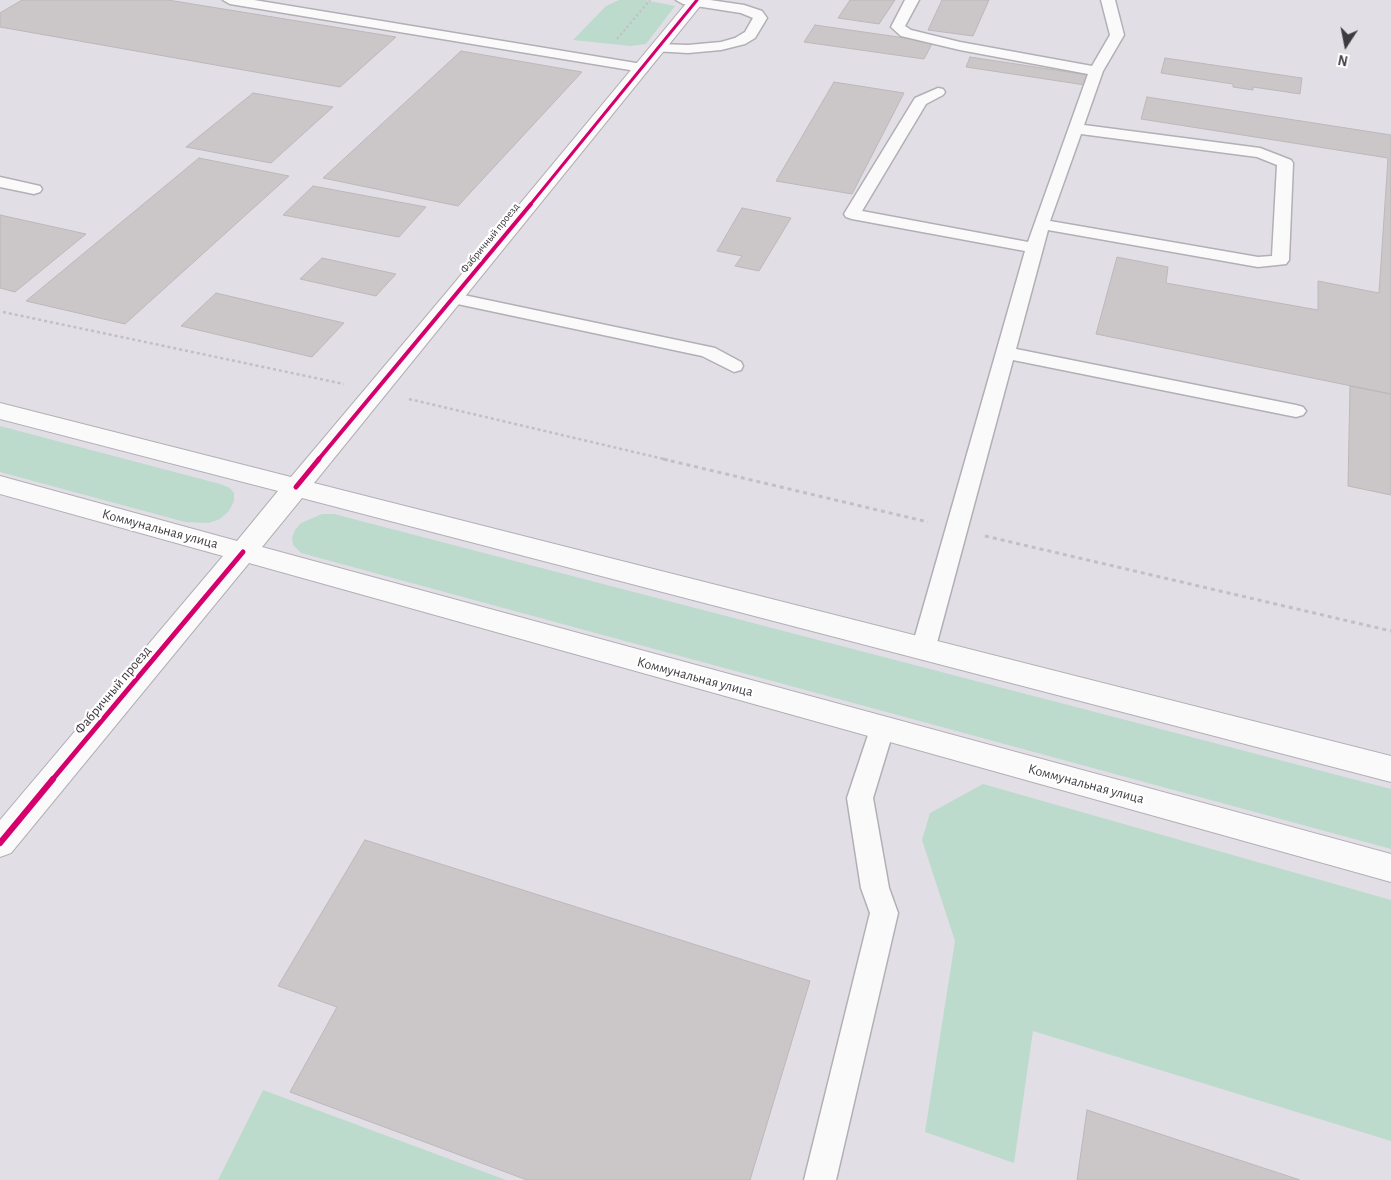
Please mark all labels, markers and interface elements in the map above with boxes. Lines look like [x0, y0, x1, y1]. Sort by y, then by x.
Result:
north arrow [1321, 20, 1371, 70]
text: N [1337, 52, 1349, 68]
street label: Фабричный проезд [458, 200, 522, 276]
street label: Коммунальная улица [100, 505, 220, 553]
street label: Фабричный проезд [71, 642, 155, 738]
street label: Коммунальная улица [635, 653, 755, 701]
street label: Коммунальная улица [1026, 760, 1146, 808]

